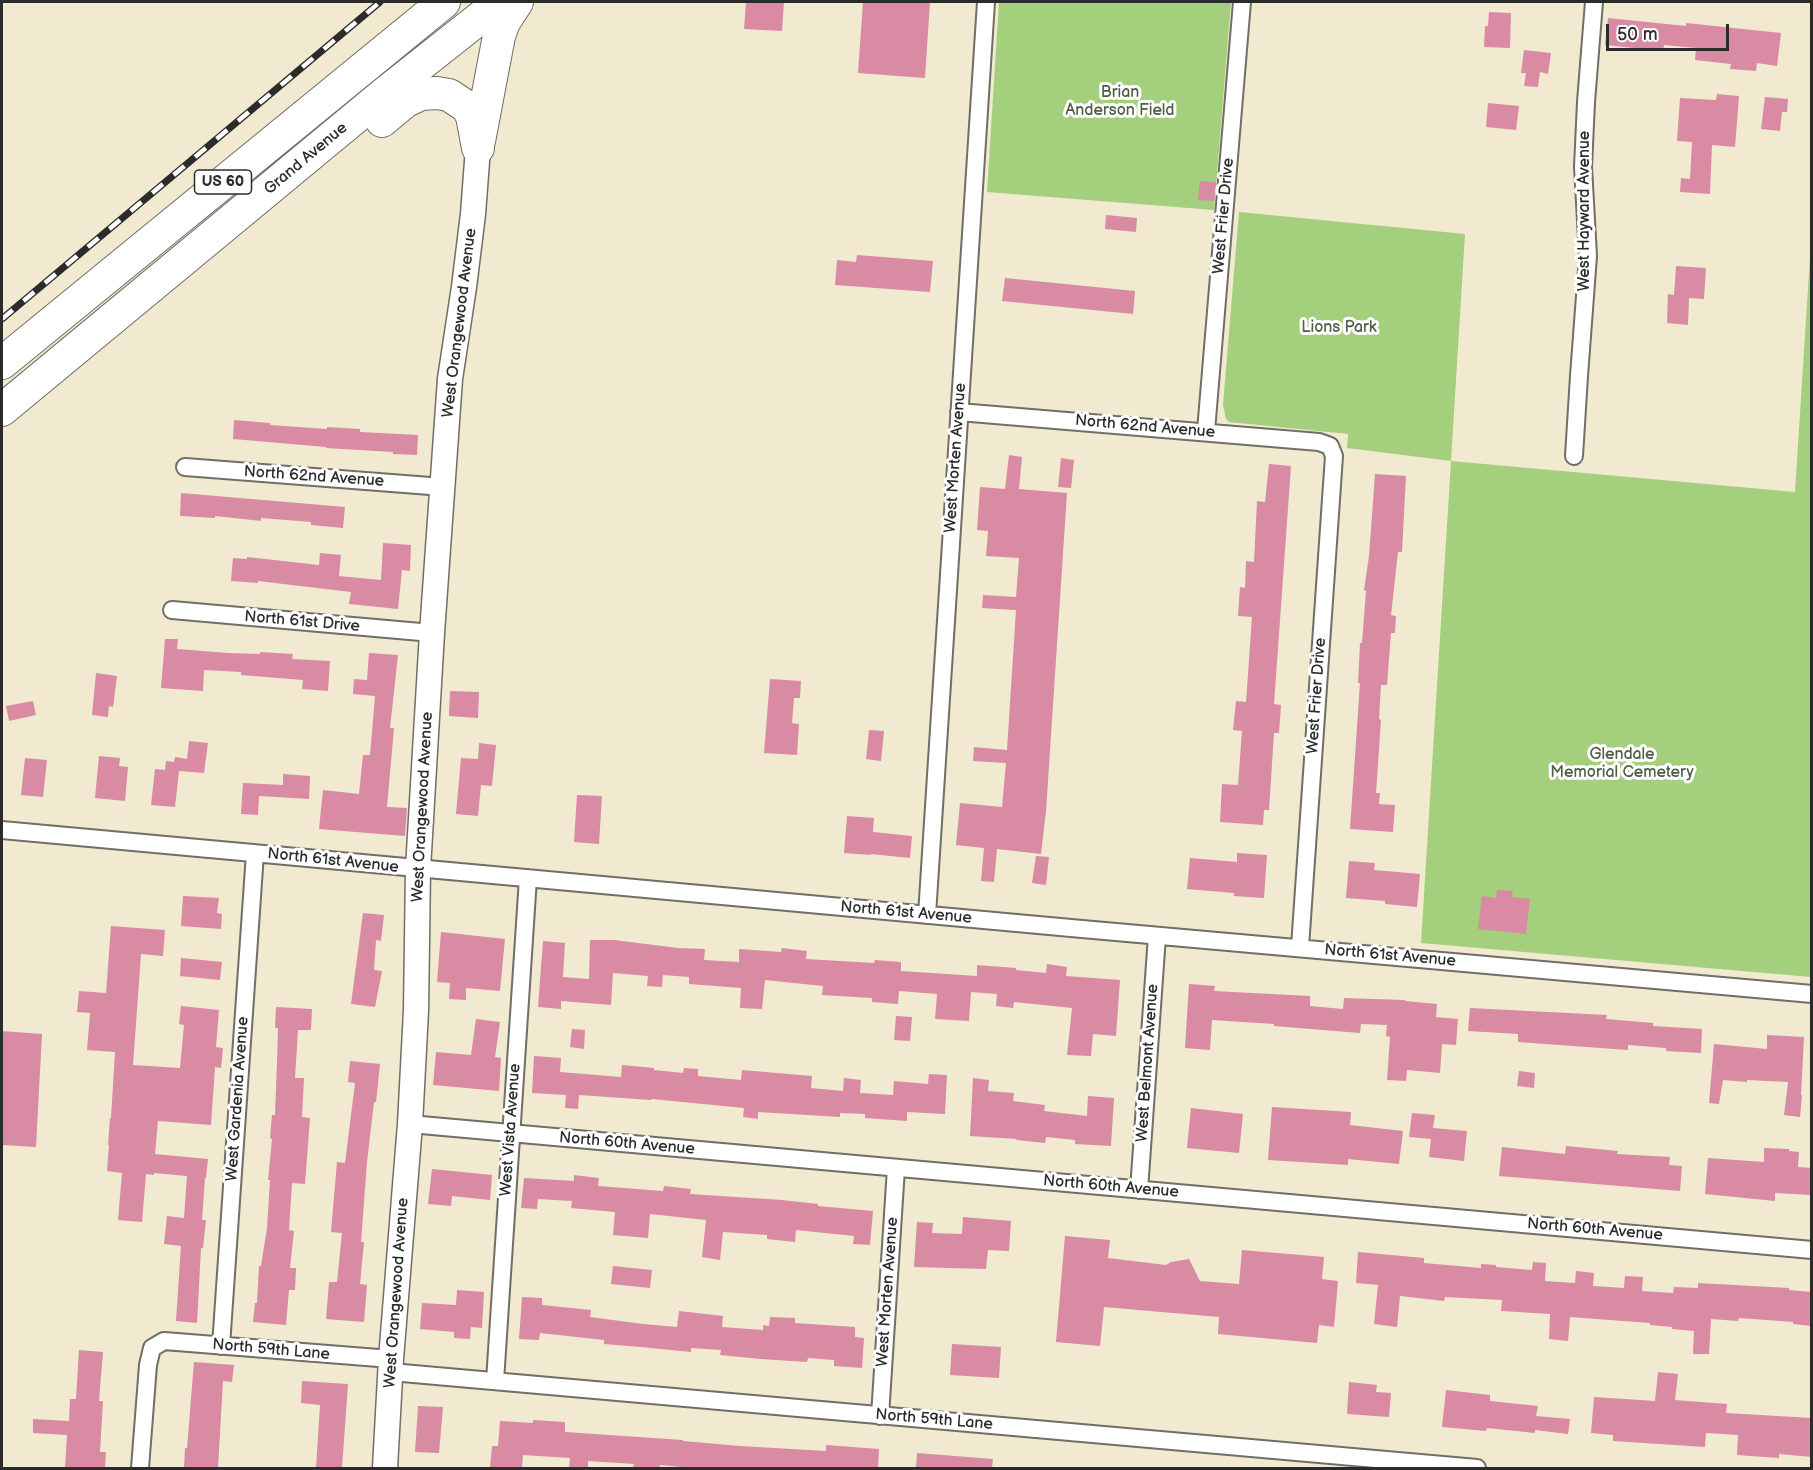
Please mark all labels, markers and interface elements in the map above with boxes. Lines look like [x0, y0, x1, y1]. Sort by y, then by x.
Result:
scale bar [1609, 12, 1732, 50]
text: 50 m [1617, 24, 1658, 45]
park label: Brian Anderson Field [1066, 83, 1174, 121]
street label: Grand Avenue [260, 119, 352, 199]
street label: West Hayward Avenue [1575, 131, 1595, 291]
street label: West Frier Drive [1209, 157, 1239, 275]
road number: US 60 [194, 170, 252, 194]
street label: West Orangewood Avenue [439, 227, 481, 419]
park label: Lions Park [1301, 318, 1377, 338]
street label: West Morten Avenue [941, 382, 971, 534]
street label: North 62nd Avenue [1074, 411, 1216, 443]
street label: North 62nd Avenue [243, 463, 385, 491]
street label: North 61st Drive [243, 607, 361, 637]
street label: West Frier Drive [1303, 637, 1331, 755]
street label: West Orangewood Avenue [408, 711, 438, 903]
park label: Glendale Memorial Cemetery [1550, 745, 1694, 783]
street label: North 61st Avenue [266, 845, 400, 877]
street label: North 61st Avenue [839, 898, 973, 928]
street label: North 61st Avenue [1323, 941, 1457, 971]
street label: West Belmont Avenue [1133, 983, 1163, 1143]
street label: West Gardenia Avenue [223, 1016, 253, 1182]
street label: West Vista Avenue [497, 1063, 525, 1197]
street label: North 60th Avenue [558, 1129, 696, 1159]
street label: North 60th Avenue [1042, 1172, 1180, 1202]
street label: West Orangewood Avenue [381, 1197, 413, 1389]
street label: North 60th Avenue [1526, 1215, 1664, 1245]
street label: West Morten Avenue [873, 1216, 903, 1368]
street label: North 59th Lane [211, 1335, 331, 1365]
street label: North 59th Lane [874, 1405, 994, 1435]

